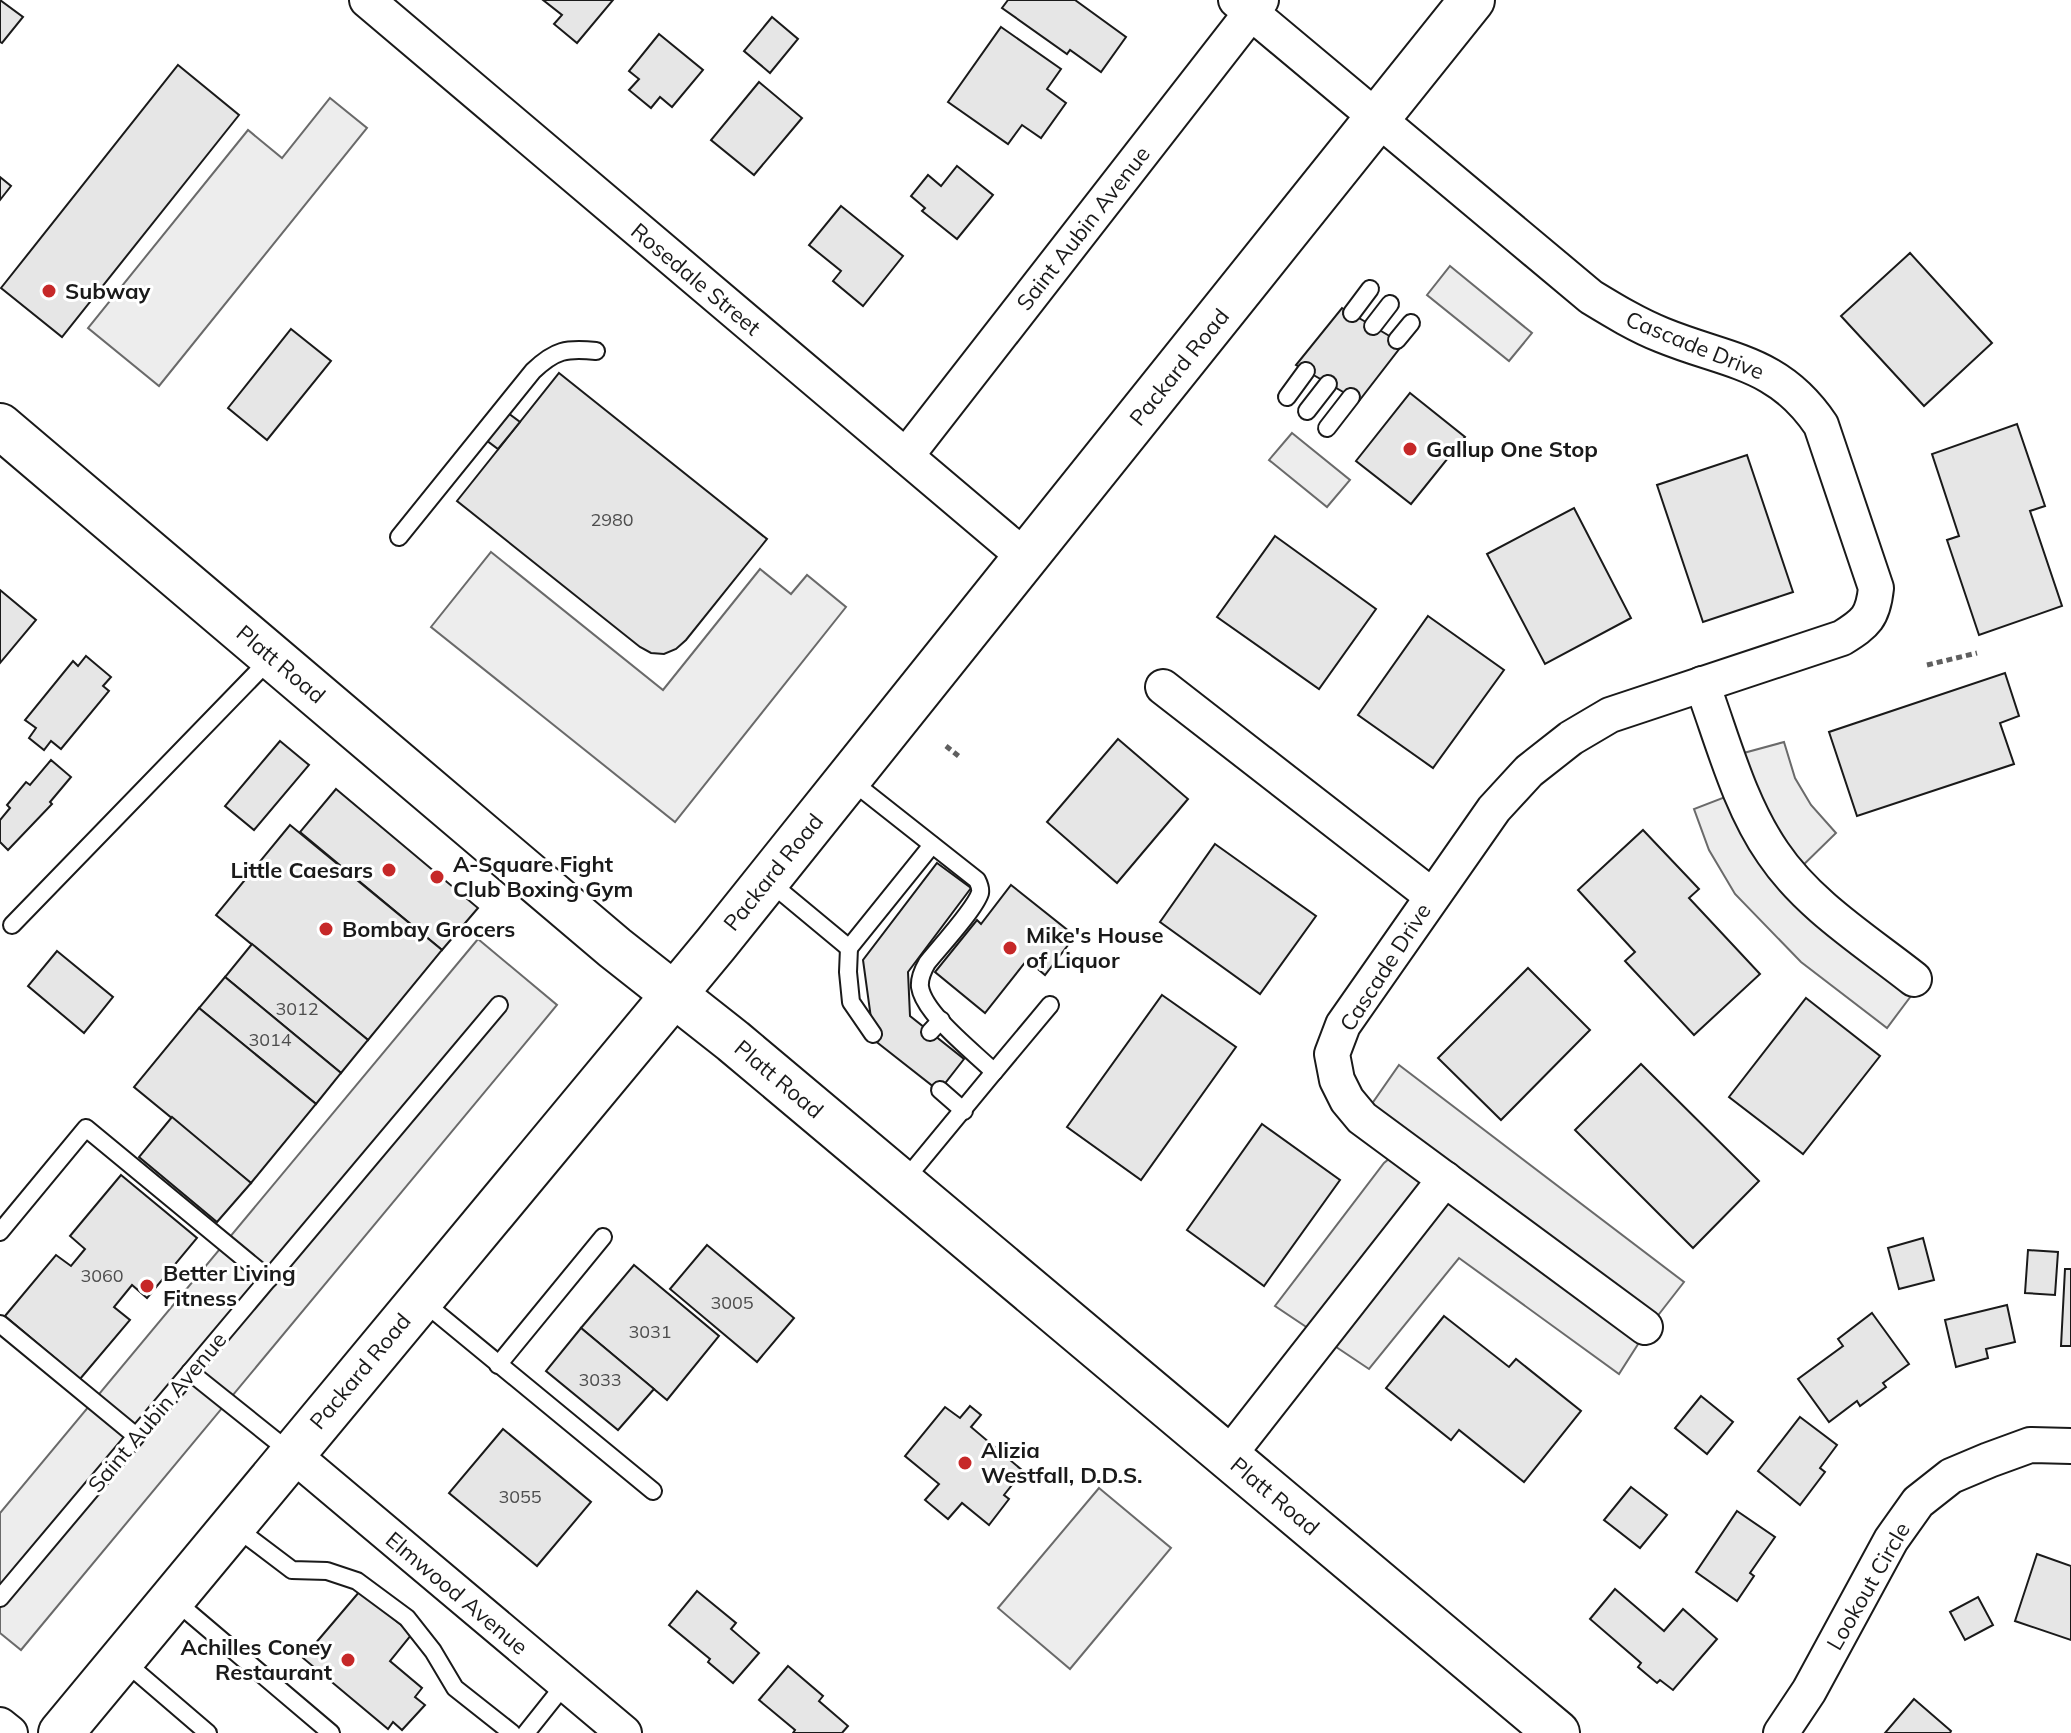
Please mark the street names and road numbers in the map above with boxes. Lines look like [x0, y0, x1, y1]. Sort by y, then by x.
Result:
street label: Saint Aubin Avenue [1010, 140, 1156, 316]
street label: Rosedale Street [625, 217, 767, 342]
street label: Packard Road [1123, 303, 1235, 431]
street label: Cascade Drive [1622, 305, 1768, 385]
street label: Platt Road [231, 619, 331, 709]
street label: Packard Road [717, 808, 829, 936]
street label: Cascade Drive [1333, 898, 1437, 1036]
street label: Platt Road [729, 1034, 829, 1124]
street label: Packard Road [303, 1307, 417, 1435]
street label: Saint Aubin Avenue [82, 1326, 232, 1498]
street label: Platt Road [1225, 1451, 1325, 1541]
street label: Lookout Circle [1820, 1517, 1916, 1655]
street label: Elmwood Avenue [380, 1525, 534, 1661]

